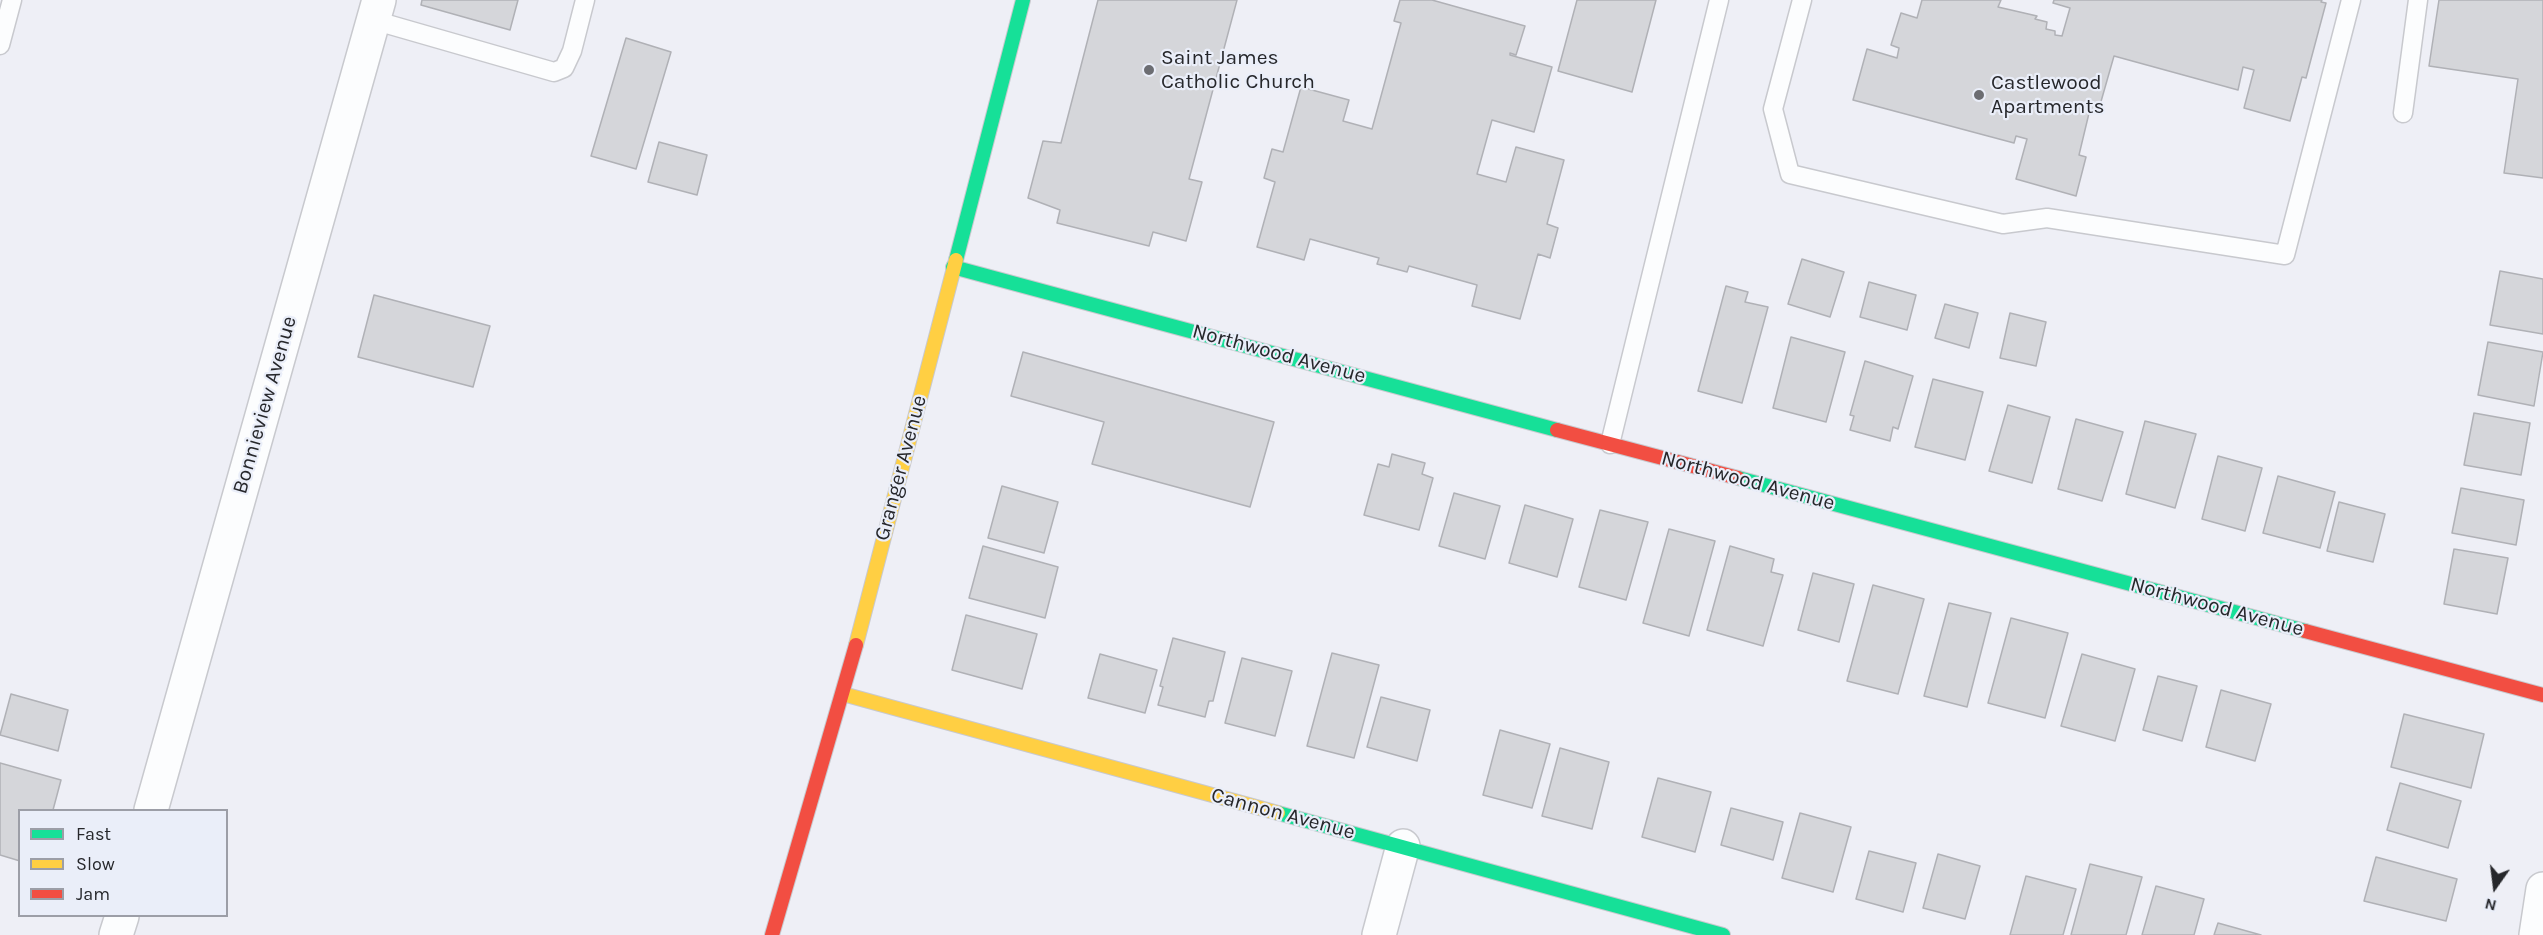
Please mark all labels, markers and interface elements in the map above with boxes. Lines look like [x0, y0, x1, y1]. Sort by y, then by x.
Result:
place label: Saint James Catholic Church [1161, 45, 1315, 95]
marker: Saint James Catholic Church [1142, 63, 1156, 77]
place label: Castlewood Apartments [1991, 70, 2104, 120]
marker: Castlewood Apartments [1972, 88, 1986, 102]
street label: Bonnieview Avenue [228, 313, 302, 497]
street label: Northwood Avenue [1189, 319, 1369, 389]
street label: Granger Avenue [869, 392, 933, 544]
street label: Northwood Avenue [1658, 446, 1838, 516]
street label: Northwood Avenue [2127, 572, 2307, 642]
street label: Cannon Avenue [1208, 783, 1358, 845]
legend [18, 809, 228, 917]
text: Fast [76, 823, 111, 845]
text: Slow [76, 853, 115, 875]
north arrow [2465, 857, 2525, 917]
text: Jam [76, 883, 110, 905]
text: N [2483, 894, 2498, 916]

